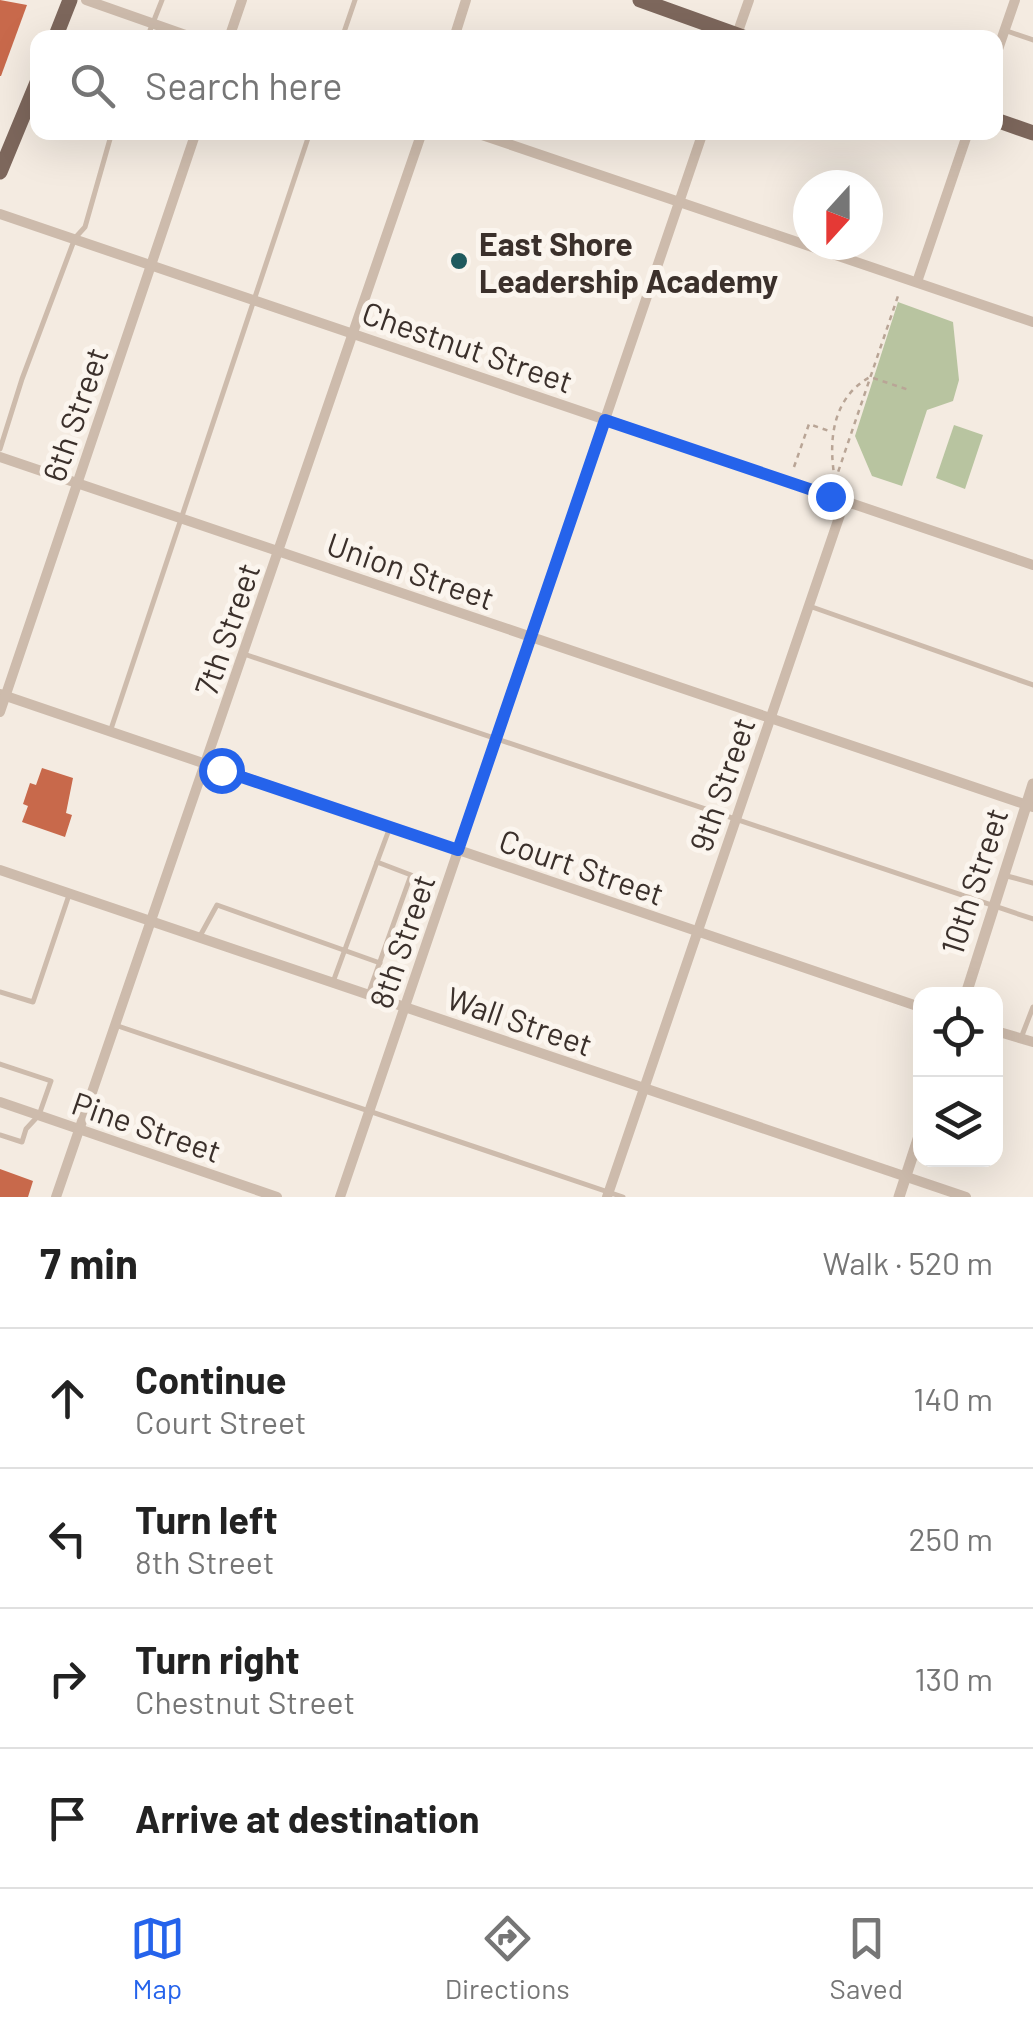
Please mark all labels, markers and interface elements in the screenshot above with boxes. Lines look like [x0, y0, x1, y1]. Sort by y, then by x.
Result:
search box [30, 30, 1003, 140]
icon: search [65, 58, 120, 113]
text: Search here [145, 62, 343, 108]
north arrow [793, 170, 883, 260]
place label: East Shore Leadership Academy [479, 224, 778, 299]
marker: East Shore Leadership Academy [448, 250, 470, 272]
street label: Chestnut Street [358, 292, 578, 400]
street label: 6th Street [33, 342, 115, 486]
route end [808, 474, 854, 520]
street label: Union Street [322, 524, 500, 616]
street label: 7th Street [186, 558, 266, 700]
street label: 9th Street [680, 712, 762, 856]
route start [199, 748, 245, 794]
street label: 10th Street [931, 803, 1015, 959]
street label: Court Street [495, 820, 669, 912]
street label: 8th Street [360, 869, 442, 1013]
street label: Wall Street [442, 977, 598, 1063]
map controls [913, 987, 1003, 1167]
button: locate [913, 987, 1003, 1077]
button: layers [913, 1077, 1003, 1167]
street label: Pine Street [68, 1083, 226, 1169]
text: 7 min [40, 1237, 138, 1287]
text: Walk · 520 m [823, 1243, 993, 1281]
text: Continue [135, 1356, 286, 1402]
icon: ahead [40, 1371, 95, 1426]
text: 140 m [913, 1379, 993, 1417]
text: Court Street [135, 1402, 307, 1440]
text: Turn left [135, 1496, 278, 1542]
icon: left [40, 1511, 95, 1566]
text: 250 m [908, 1519, 993, 1557]
text: 8th Street [135, 1542, 274, 1580]
text: Turn right [135, 1636, 300, 1682]
icon: right [40, 1651, 95, 1706]
text: 130 m [914, 1659, 993, 1697]
text: Chestnut Street [135, 1682, 355, 1720]
icon: arrive [40, 1791, 95, 1846]
text: Arrive at destination [135, 1795, 480, 1841]
tab: Map [130, 1911, 185, 2005]
tab: Directions [445, 1911, 570, 2005]
tab: Saved [830, 1911, 903, 2005]

